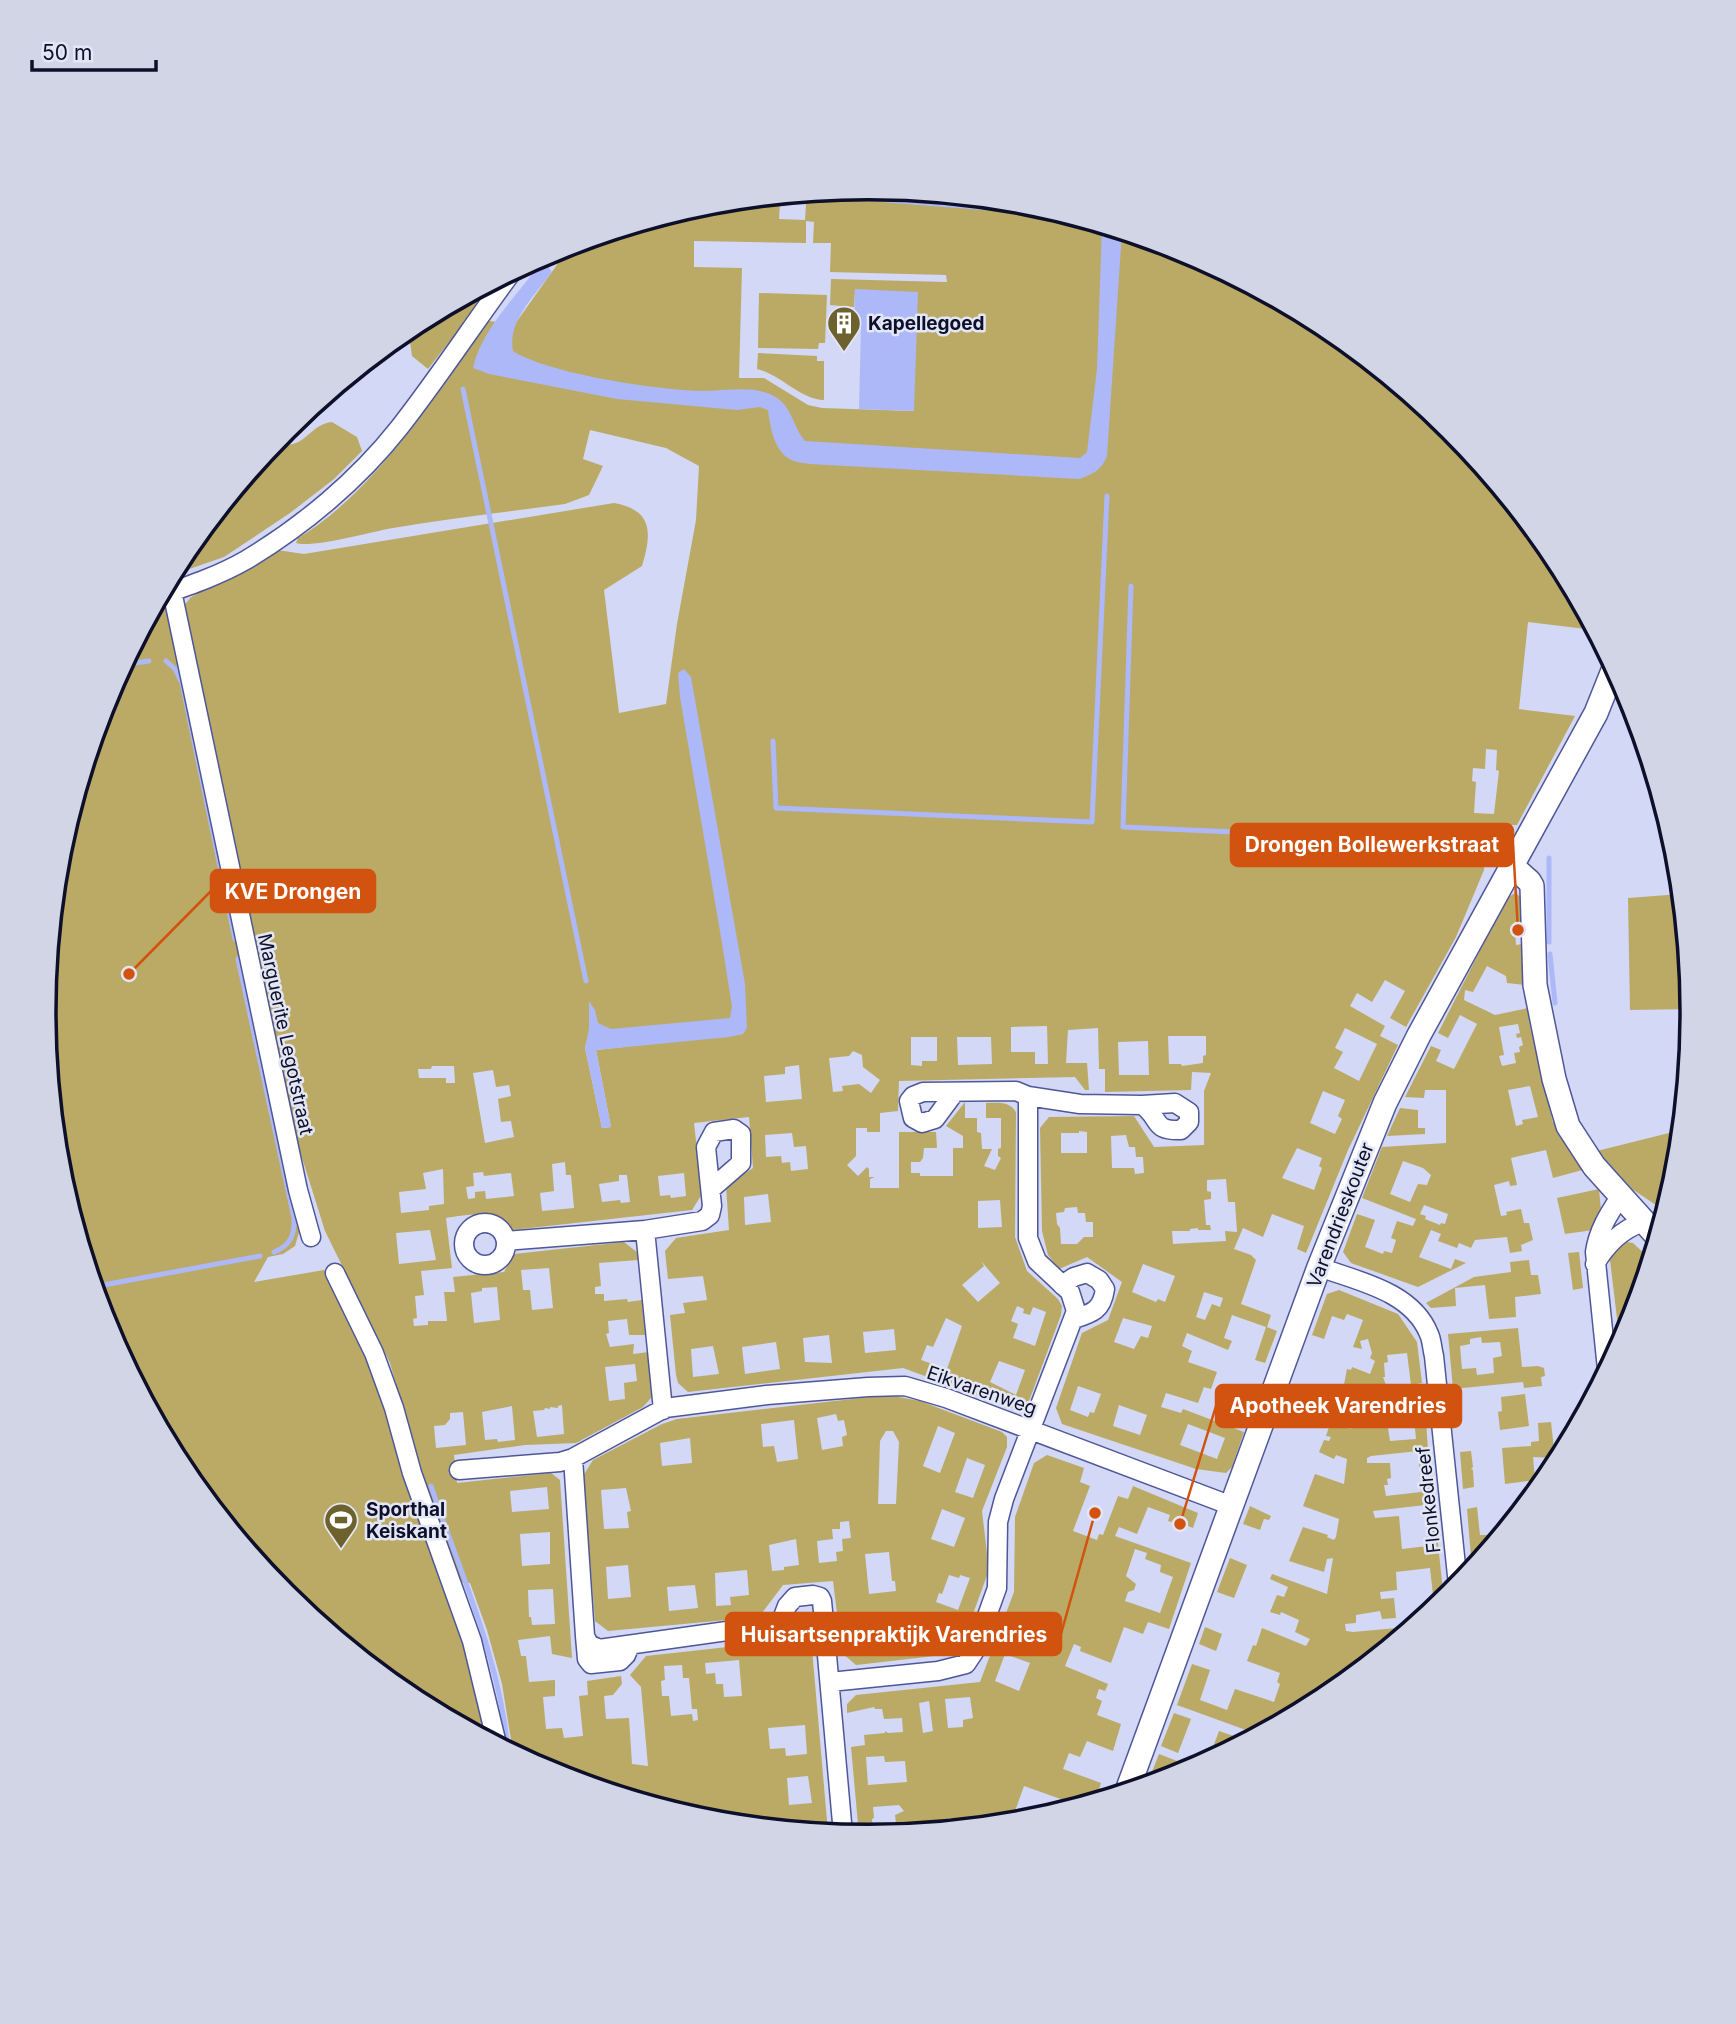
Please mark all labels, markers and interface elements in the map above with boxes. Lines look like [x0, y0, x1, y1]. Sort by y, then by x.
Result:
scale bar [32, 28, 156, 72]
text: 50 m [42, 40, 92, 65]
building icon: Kapellegoed [825, 304, 863, 353]
place label: Kapellegoed [868, 312, 985, 335]
callout: Drongen Bollewerkstraat [1231, 824, 1513, 866]
text: Drongen Bollewerkstraat [1245, 832, 1499, 857]
callout: KVE Drongen [211, 870, 375, 912]
text: KVE Drongen [225, 879, 361, 904]
street label: Marguerite Legotstraat [253, 931, 318, 1137]
street label: Varendrieskouter [1302, 1139, 1379, 1291]
street label: Eikvarenweg [924, 1361, 1040, 1420]
callout: Apotheek Varendries [1216, 1385, 1461, 1427]
text: Apotheek Varendries [1230, 1393, 1446, 1418]
street label: Flonkedreef [1411, 1445, 1446, 1554]
place label: Sporthal Keiskant [366, 1498, 447, 1543]
sports icon: Sporthal Keiskant [322, 1501, 360, 1550]
callout: Huisartsenpraktijk Varendries [726, 1613, 1061, 1655]
text: Huisartsenpraktijk Varendries [741, 1622, 1047, 1647]

